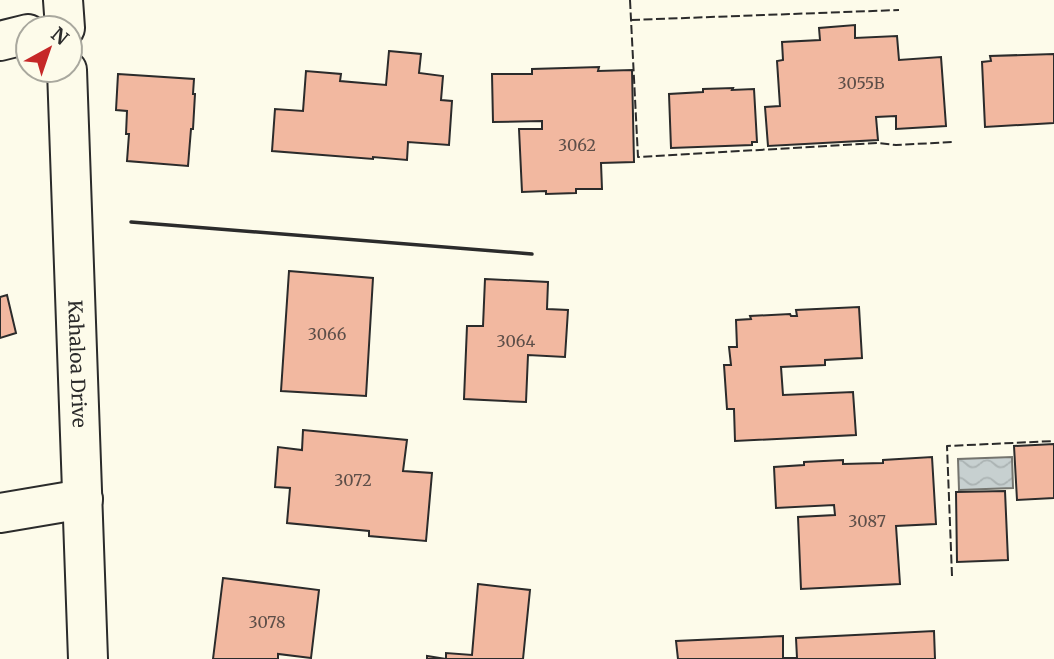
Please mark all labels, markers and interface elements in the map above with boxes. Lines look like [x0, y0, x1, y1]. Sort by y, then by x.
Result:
north arrow [14, 14, 84, 84]
text: N [46, 22, 73, 50]
house number: 3055B [837, 73, 885, 93]
house number: 3062 [558, 135, 596, 155]
street label: Kahaloa Drive [63, 299, 92, 428]
house number: 3066 [308, 324, 347, 344]
house number: 3064 [497, 331, 536, 351]
house number: 3072 [334, 470, 372, 490]
house number: 3087 [848, 511, 886, 531]
house number: 3078 [248, 612, 286, 632]

